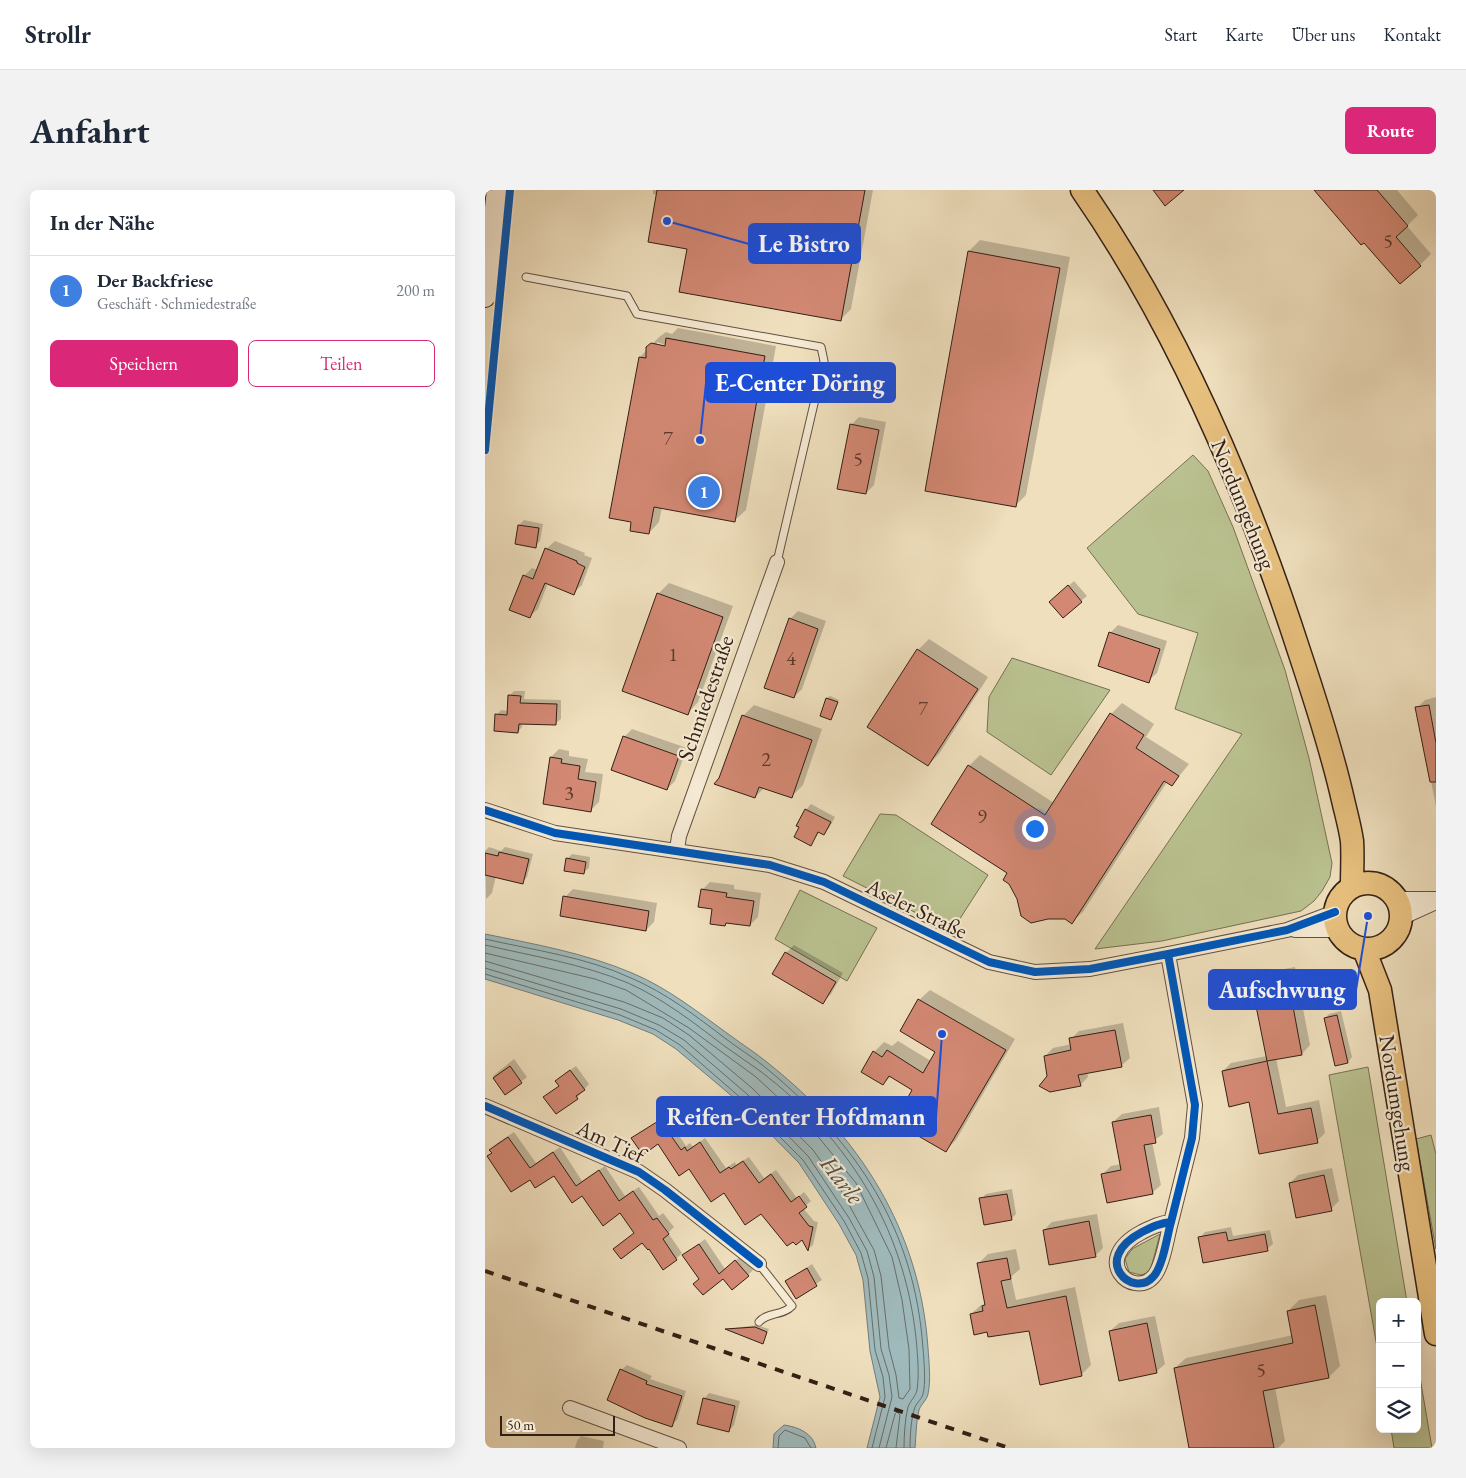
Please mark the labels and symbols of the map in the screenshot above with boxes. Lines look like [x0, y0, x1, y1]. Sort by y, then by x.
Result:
callout: Le Bistro [749, 224, 860, 263]
text: Le Bistro [758, 228, 850, 259]
house number: 5 [1383, 228, 1393, 254]
callout: E-Center Döring [706, 363, 895, 402]
text: E-Center Döring [715, 367, 886, 399]
house number: 7 [663, 425, 673, 451]
street label: Nordumgehung [1204, 435, 1283, 574]
house number: 5 [853, 446, 863, 472]
pin: 1 [688, 473, 720, 511]
street label: Schmiedestraße [670, 631, 741, 765]
house number: 1 [668, 641, 678, 667]
house number: 4 [786, 645, 796, 671]
house number: 7 [918, 695, 928, 721]
house number: 2 [761, 746, 771, 772]
house number: 3 [564, 780, 574, 806]
house number: 9 [977, 803, 987, 829]
your location [1022, 816, 1048, 842]
street label: Aseler Straße [860, 871, 973, 946]
callout: Aufschwung [1209, 970, 1356, 1009]
text: Aufschwung [1218, 974, 1346, 1006]
street label: Nordumgehung [1372, 1033, 1423, 1174]
callout: Reifen-Center Hofdmann [657, 1097, 936, 1136]
text: Reifen-Center Hofdmann [666, 1101, 926, 1132]
street label: Am Tief [571, 1113, 652, 1171]
water label: Harle [813, 1148, 872, 1211]
house number: 5 [1256, 1357, 1266, 1383]
scale bar [500, 1413, 615, 1436]

